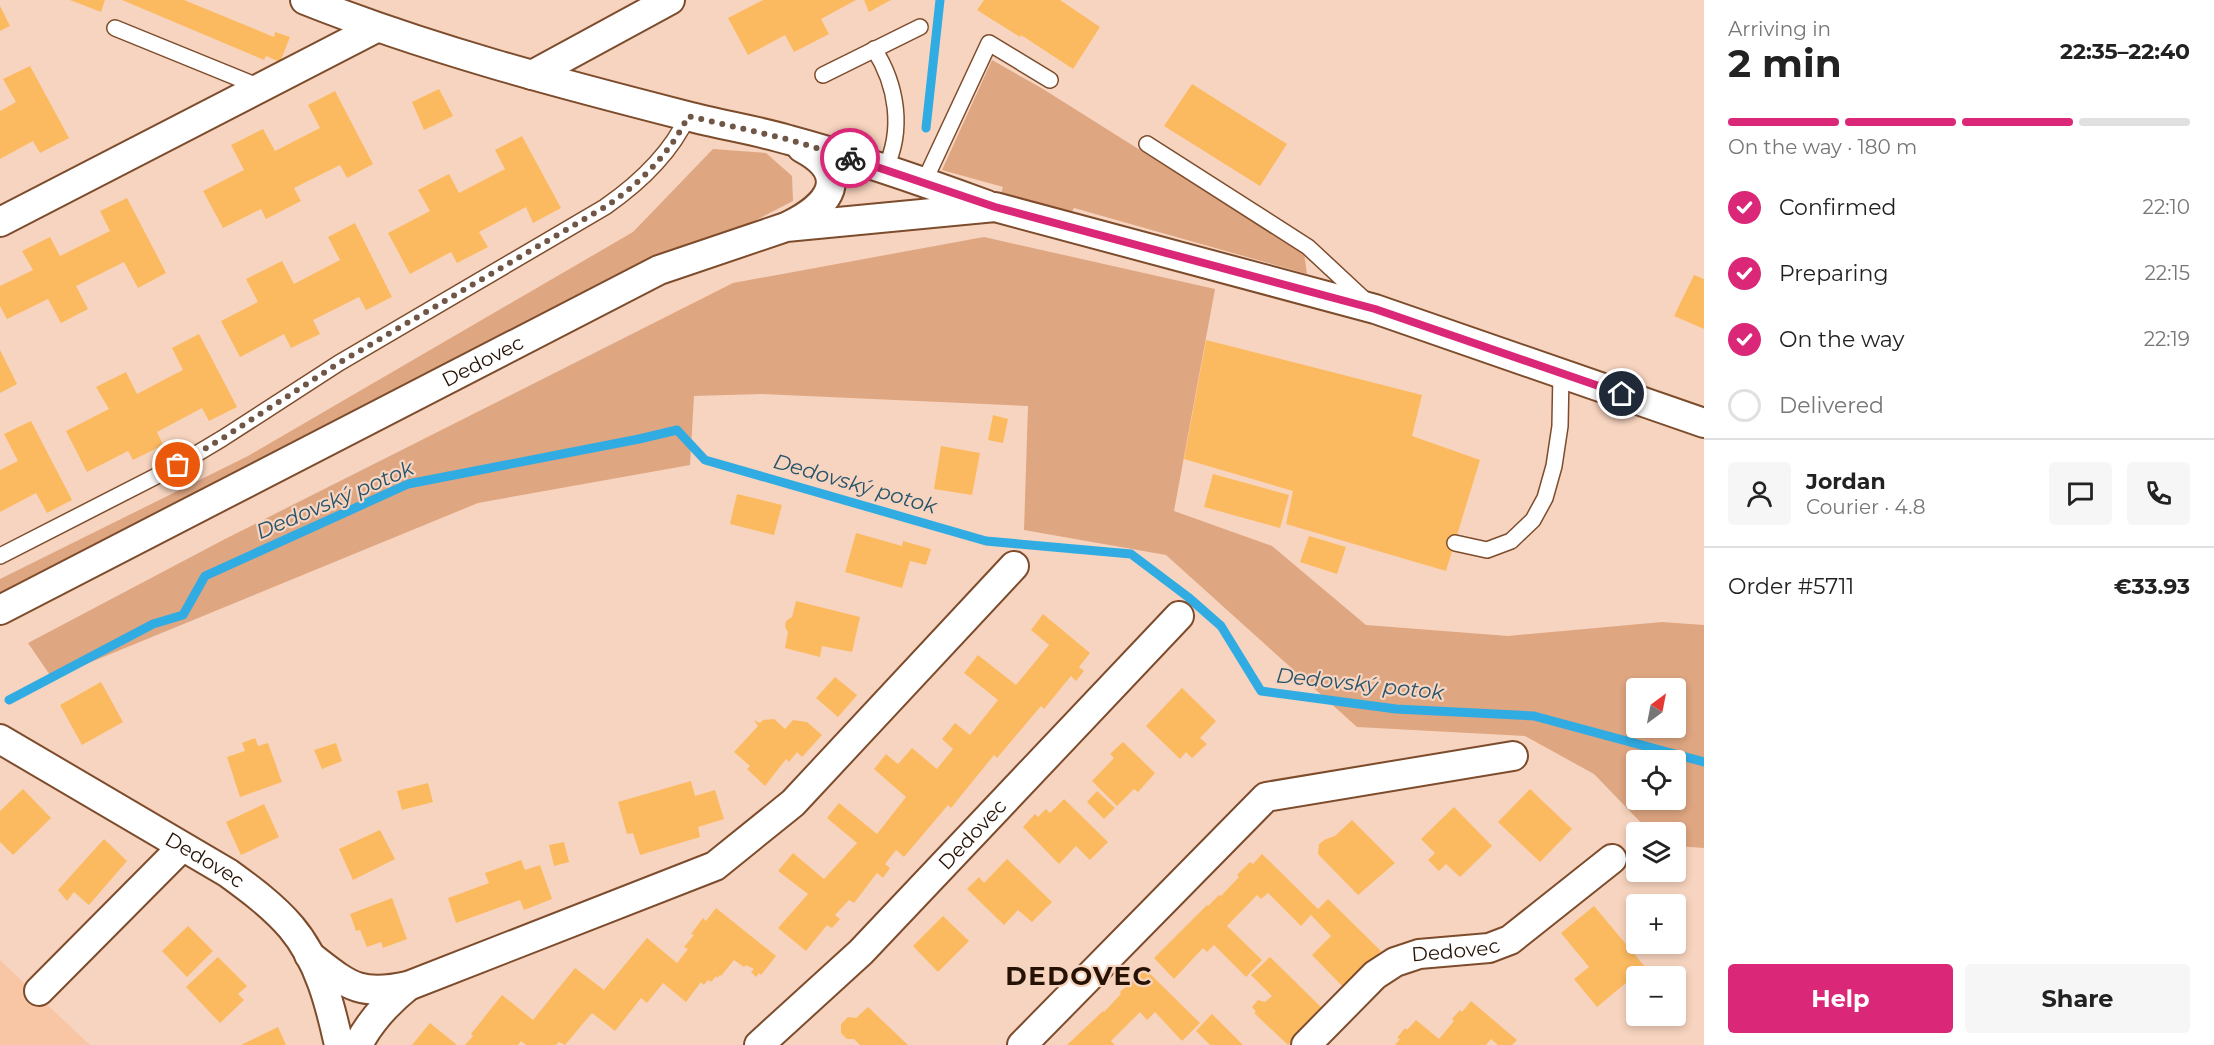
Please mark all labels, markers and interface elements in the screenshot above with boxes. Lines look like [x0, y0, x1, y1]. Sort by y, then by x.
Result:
text: Arriving in [1728, 17, 1831, 41]
text: 22:35–22:40 [2060, 38, 2190, 65]
text: 2 min [1728, 39, 1842, 87]
courier [820, 128, 880, 188]
text: On the way · 180 m [1728, 135, 1917, 159]
icon: bike [834, 142, 867, 175]
icon: check [1728, 191, 1761, 224]
text: Confirmed [1779, 194, 1896, 221]
text: 22:10 [2143, 195, 2190, 219]
icon: check [1728, 257, 1761, 290]
text: Preparing [1779, 260, 1888, 287]
text: 22:15 [2145, 261, 2190, 285]
icon: check [1728, 323, 1761, 356]
text: On the way [1779, 326, 1904, 353]
text: 22:19 [2144, 327, 2190, 351]
street label: Dedovec [438, 330, 527, 392]
pin [1596, 368, 1647, 419]
icon: home [1605, 377, 1638, 410]
text: Delivered [1779, 392, 1884, 419]
pin [152, 439, 203, 490]
icon: bag [161, 448, 194, 481]
water label: Dedovský potok [771, 448, 941, 519]
water label: Dedovský potok [252, 454, 419, 544]
button: person [1728, 462, 1791, 525]
button: chat [2049, 462, 2112, 525]
button: phone [2127, 462, 2190, 525]
text: Jordan [1806, 468, 1886, 495]
text: Courier · 4.8 [1806, 495, 1925, 519]
text: Order #5711 [1728, 573, 1854, 600]
text: €33.93 [2114, 573, 2190, 600]
water label: Dedovský potok [1275, 662, 1447, 705]
north arrow [1626, 678, 1686, 738]
map controls [1626, 678, 1686, 1026]
button: locate [1626, 750, 1686, 810]
street label: Dedovec [933, 794, 1011, 875]
button: layers [1626, 822, 1686, 882]
street label: Dedovec [161, 827, 249, 893]
button: + [1626, 894, 1686, 954]
street label: Dedovec [1410, 933, 1503, 967]
district label: DEDOVEC [1005, 960, 1153, 992]
button: Help [1728, 964, 1953, 1033]
button: Share [1965, 964, 2190, 1033]
button: − [1626, 966, 1686, 1026]

